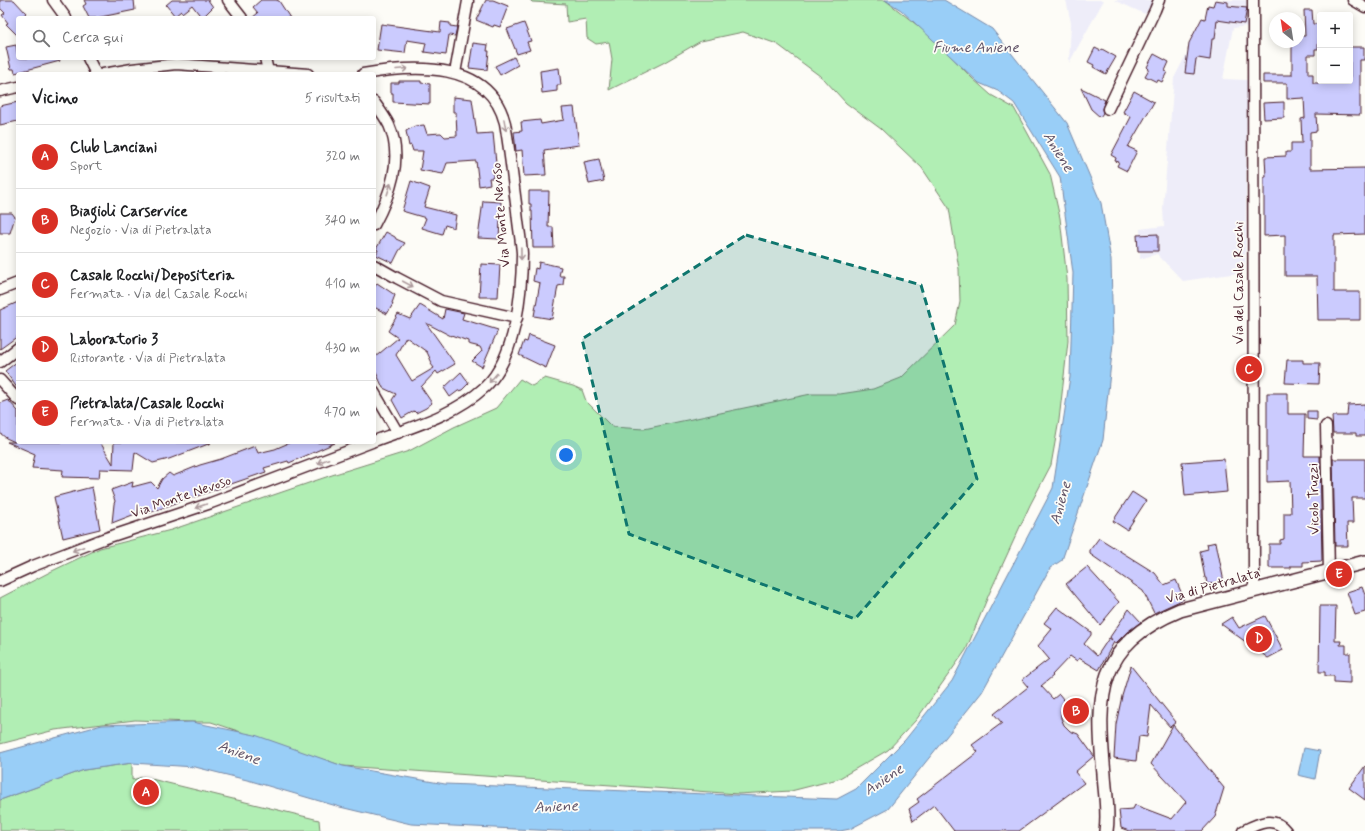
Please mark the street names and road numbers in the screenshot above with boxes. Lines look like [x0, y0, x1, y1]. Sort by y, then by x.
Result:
street label: Via Monte Nevoso [487, 162, 515, 268]
street label: Via del Casale Rocchi [1230, 222, 1248, 344]
street label: Vicolo Truzzi [1304, 463, 1324, 535]
street label: Via Monte Nevoso [128, 471, 234, 523]
street label: Via di Pietralata [1164, 564, 1262, 608]

